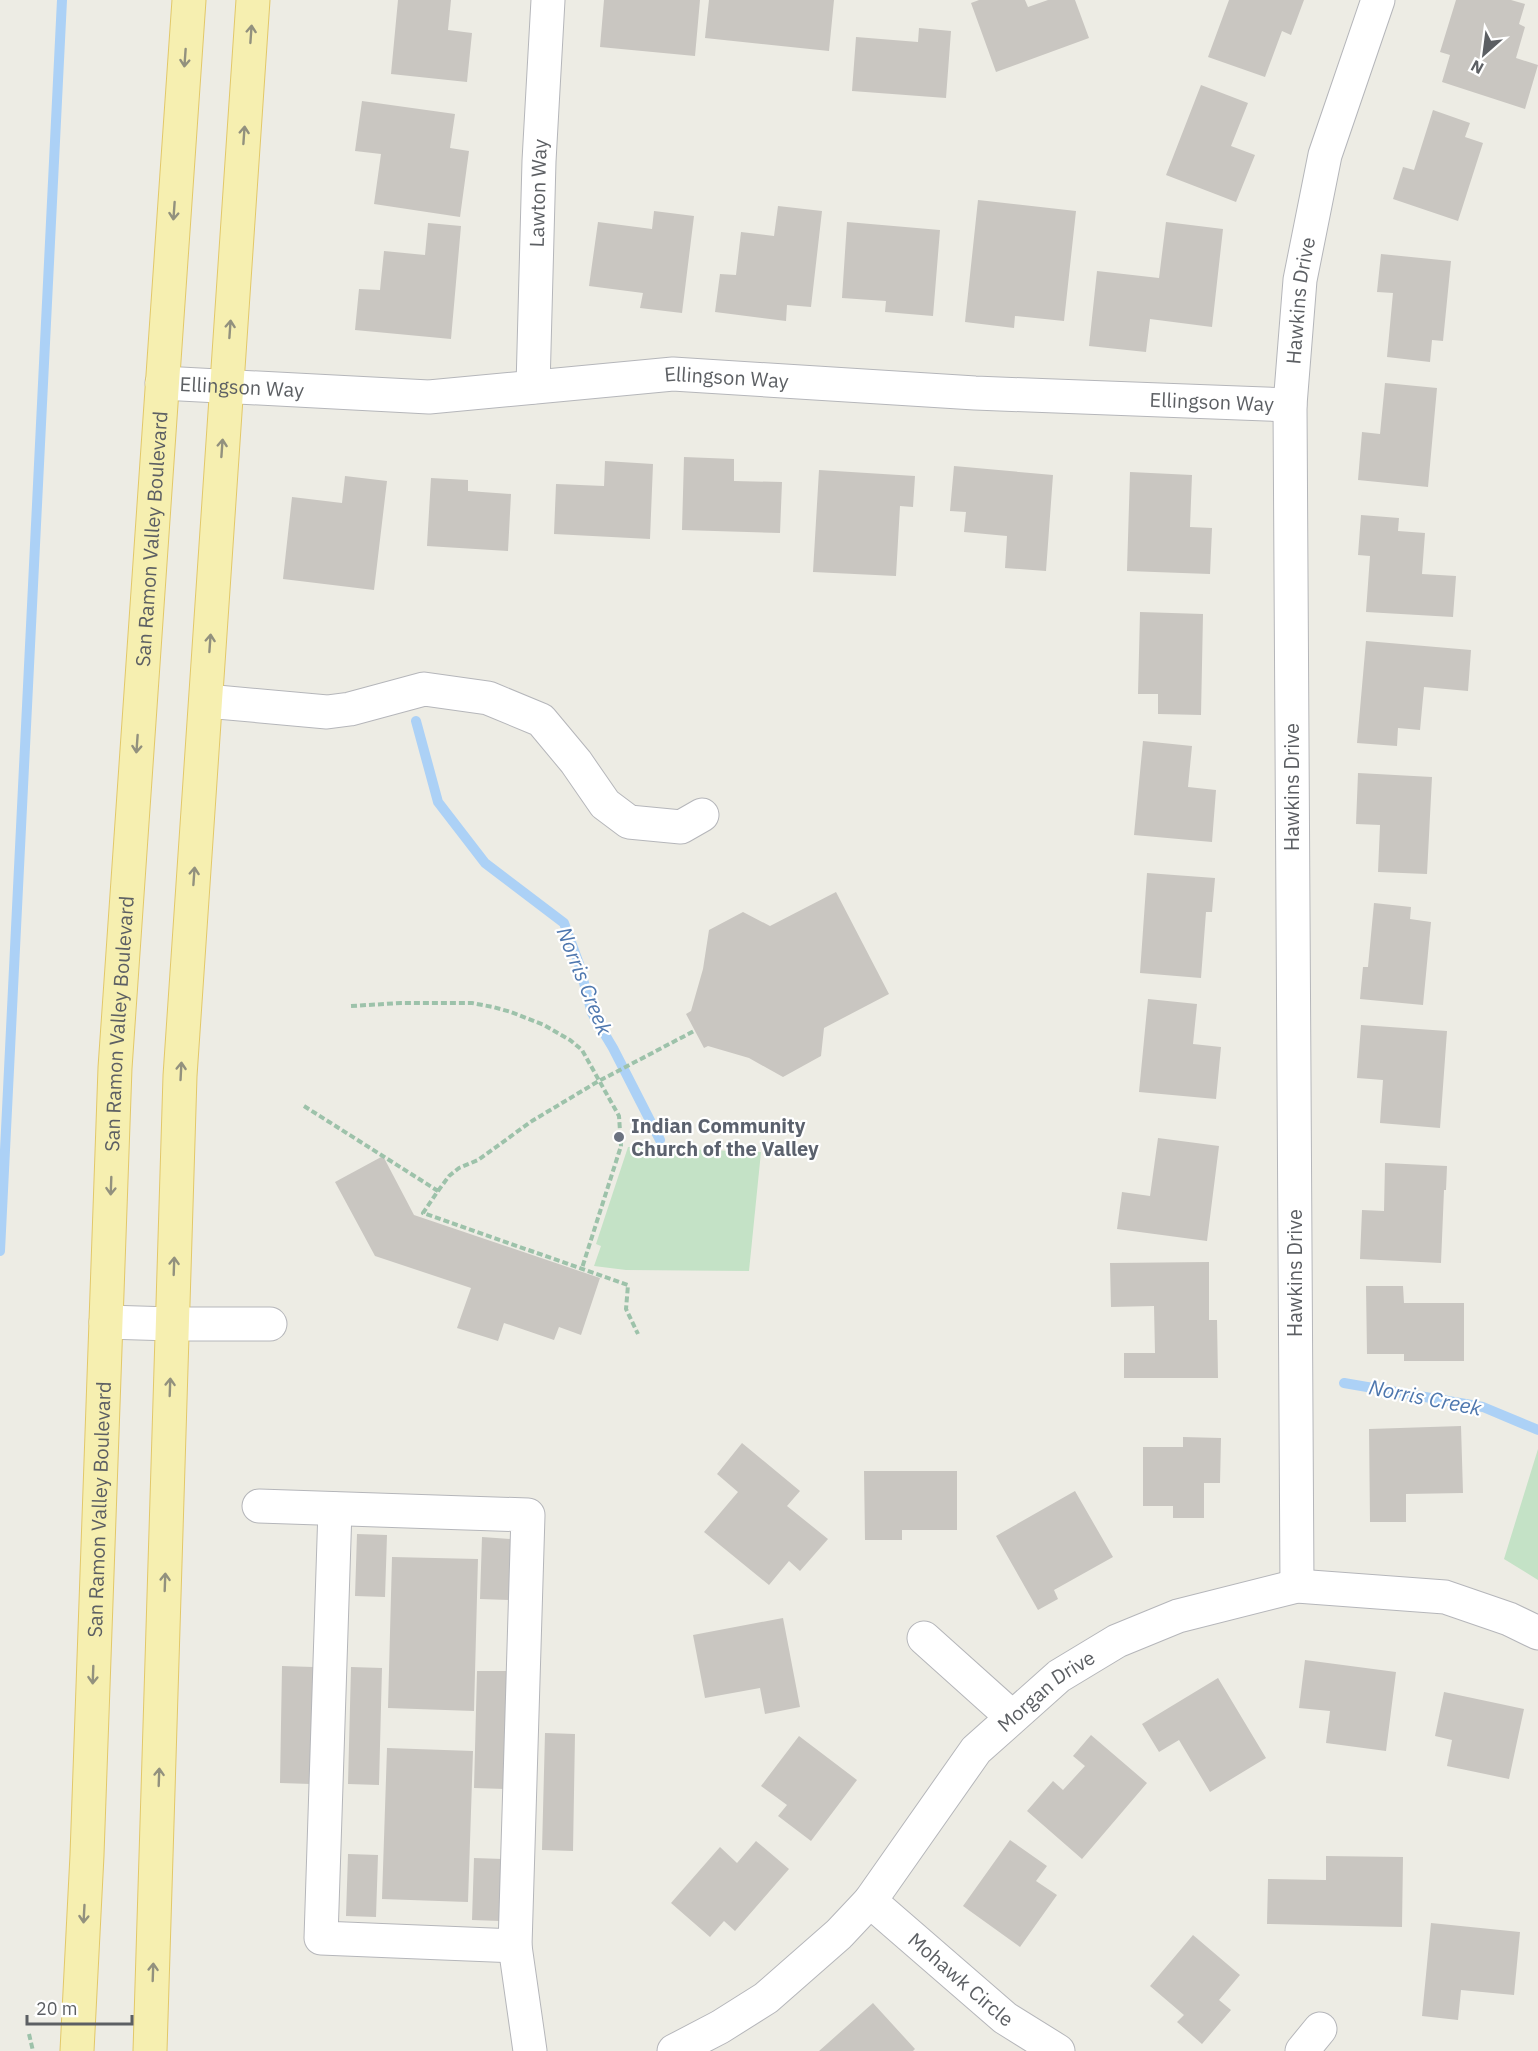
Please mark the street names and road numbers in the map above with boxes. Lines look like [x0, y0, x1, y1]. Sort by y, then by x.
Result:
street label: Lawton Way [523, 138, 553, 248]
street label: Hawkins Drive [1279, 235, 1321, 365]
street label: Ellingson Way [663, 360, 790, 394]
street label: Ellingson Way [179, 370, 305, 403]
street label: Ellingson Way [1149, 386, 1275, 417]
street label: San Ramon Valley Boulevard [129, 410, 173, 668]
street label: Hawkins Drive [1278, 723, 1305, 851]
street label: San Ramon Valley Boulevard [98, 895, 140, 1152]
street label: Hawkins Drive [1281, 1209, 1308, 1337]
street label: San Ramon Valley Boulevard [81, 1381, 117, 1638]
street label: Morgan Drive [991, 1643, 1100, 1738]
street label: Mohawk Circle [903, 1926, 1018, 2033]

